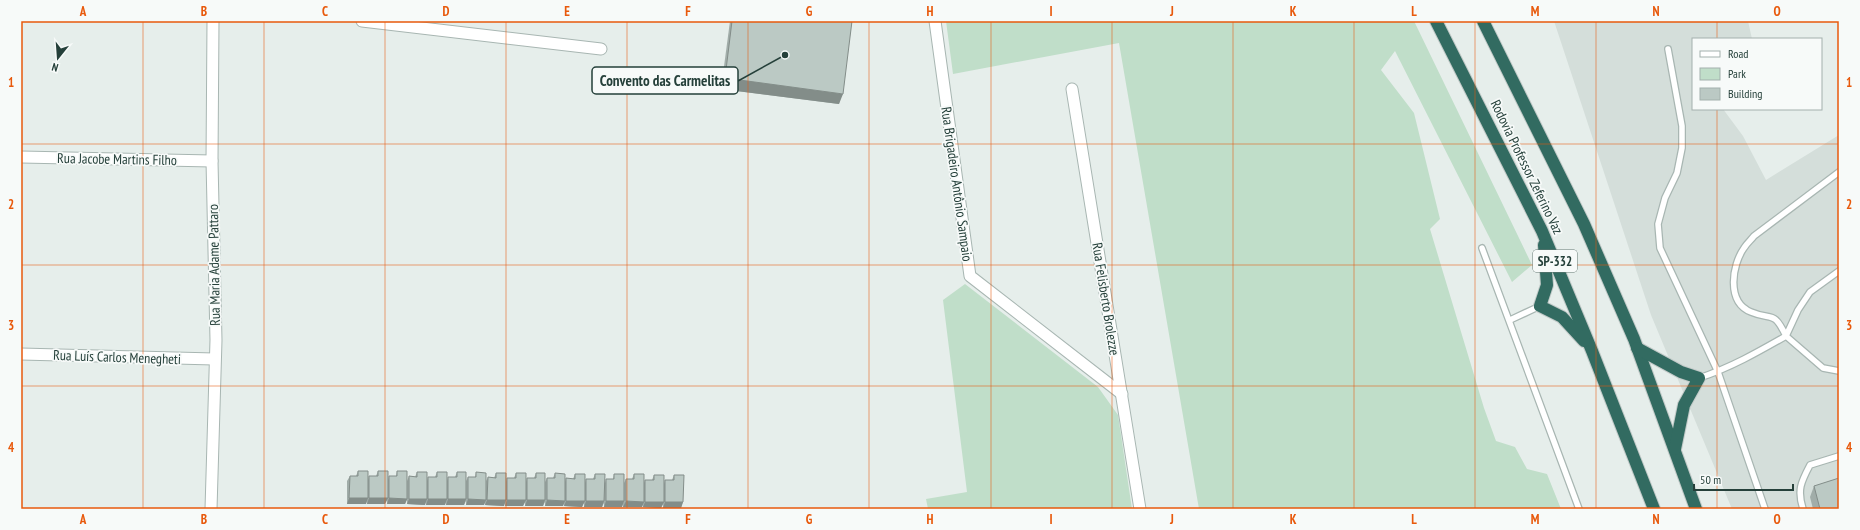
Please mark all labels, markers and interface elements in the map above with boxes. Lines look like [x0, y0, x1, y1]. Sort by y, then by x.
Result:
text: A [79, 3, 87, 20]
text: B [201, 3, 207, 20]
text: C [322, 3, 328, 20]
text: D [443, 3, 450, 20]
text: E [564, 3, 570, 20]
text: F [685, 3, 691, 20]
text: G [806, 3, 813, 20]
text: H [927, 3, 934, 20]
text: I [1049, 3, 1053, 20]
text: J [1169, 3, 1174, 20]
text: K [1290, 3, 1297, 20]
text: L [1411, 3, 1417, 20]
text: M [1531, 3, 1540, 20]
text: N [1652, 3, 1660, 20]
text: O [1773, 3, 1781, 20]
north arrow [38, 38, 78, 78]
legend [1692, 38, 1822, 110]
text: Road [1728, 46, 1748, 61]
text: N [50, 60, 60, 75]
text: Park [1728, 66, 1746, 81]
callout: Convento das Carmelitas [592, 67, 738, 94]
text: Convento das Carmelitas [600, 71, 730, 90]
text: 1 [8, 74, 14, 91]
text: 1 [1846, 74, 1852, 91]
text: Building [1728, 86, 1763, 101]
street label: Rodovia Professor Zeferino Vaz [1487, 97, 1567, 237]
street label: Rua Brigadeiro Antônio Sampaio [937, 105, 977, 263]
street label: Rua Jacobe Martins Filho [57, 149, 177, 169]
text: 2 [8, 196, 14, 213]
text: 2 [1846, 196, 1852, 213]
street label: Rua Maria Adame Pattaro [204, 204, 224, 326]
street label: Rua Felisberto Brolezze [1088, 241, 1124, 357]
road number: SP-332 [1533, 250, 1577, 272]
text: 3 [8, 317, 14, 334]
text: 3 [1846, 317, 1852, 334]
street label: Rua Luís Carlos Menegheti [53, 346, 181, 368]
text: 4 [8, 439, 15, 456]
text: 4 [1846, 439, 1853, 456]
scale bar [1694, 466, 1793, 492]
text: 50 m [1700, 472, 1721, 487]
text: A [79, 511, 87, 528]
text: B [201, 511, 207, 528]
text: C [322, 511, 328, 528]
text: D [443, 511, 450, 528]
text: E [564, 511, 570, 528]
text: F [685, 511, 691, 528]
text: G [806, 511, 813, 528]
text: H [927, 511, 934, 528]
text: I [1049, 511, 1053, 528]
text: J [1169, 511, 1174, 528]
text: K [1290, 511, 1297, 528]
text: L [1411, 511, 1417, 528]
text: M [1531, 511, 1540, 528]
text: N [1652, 511, 1660, 528]
text: O [1773, 511, 1781, 528]

